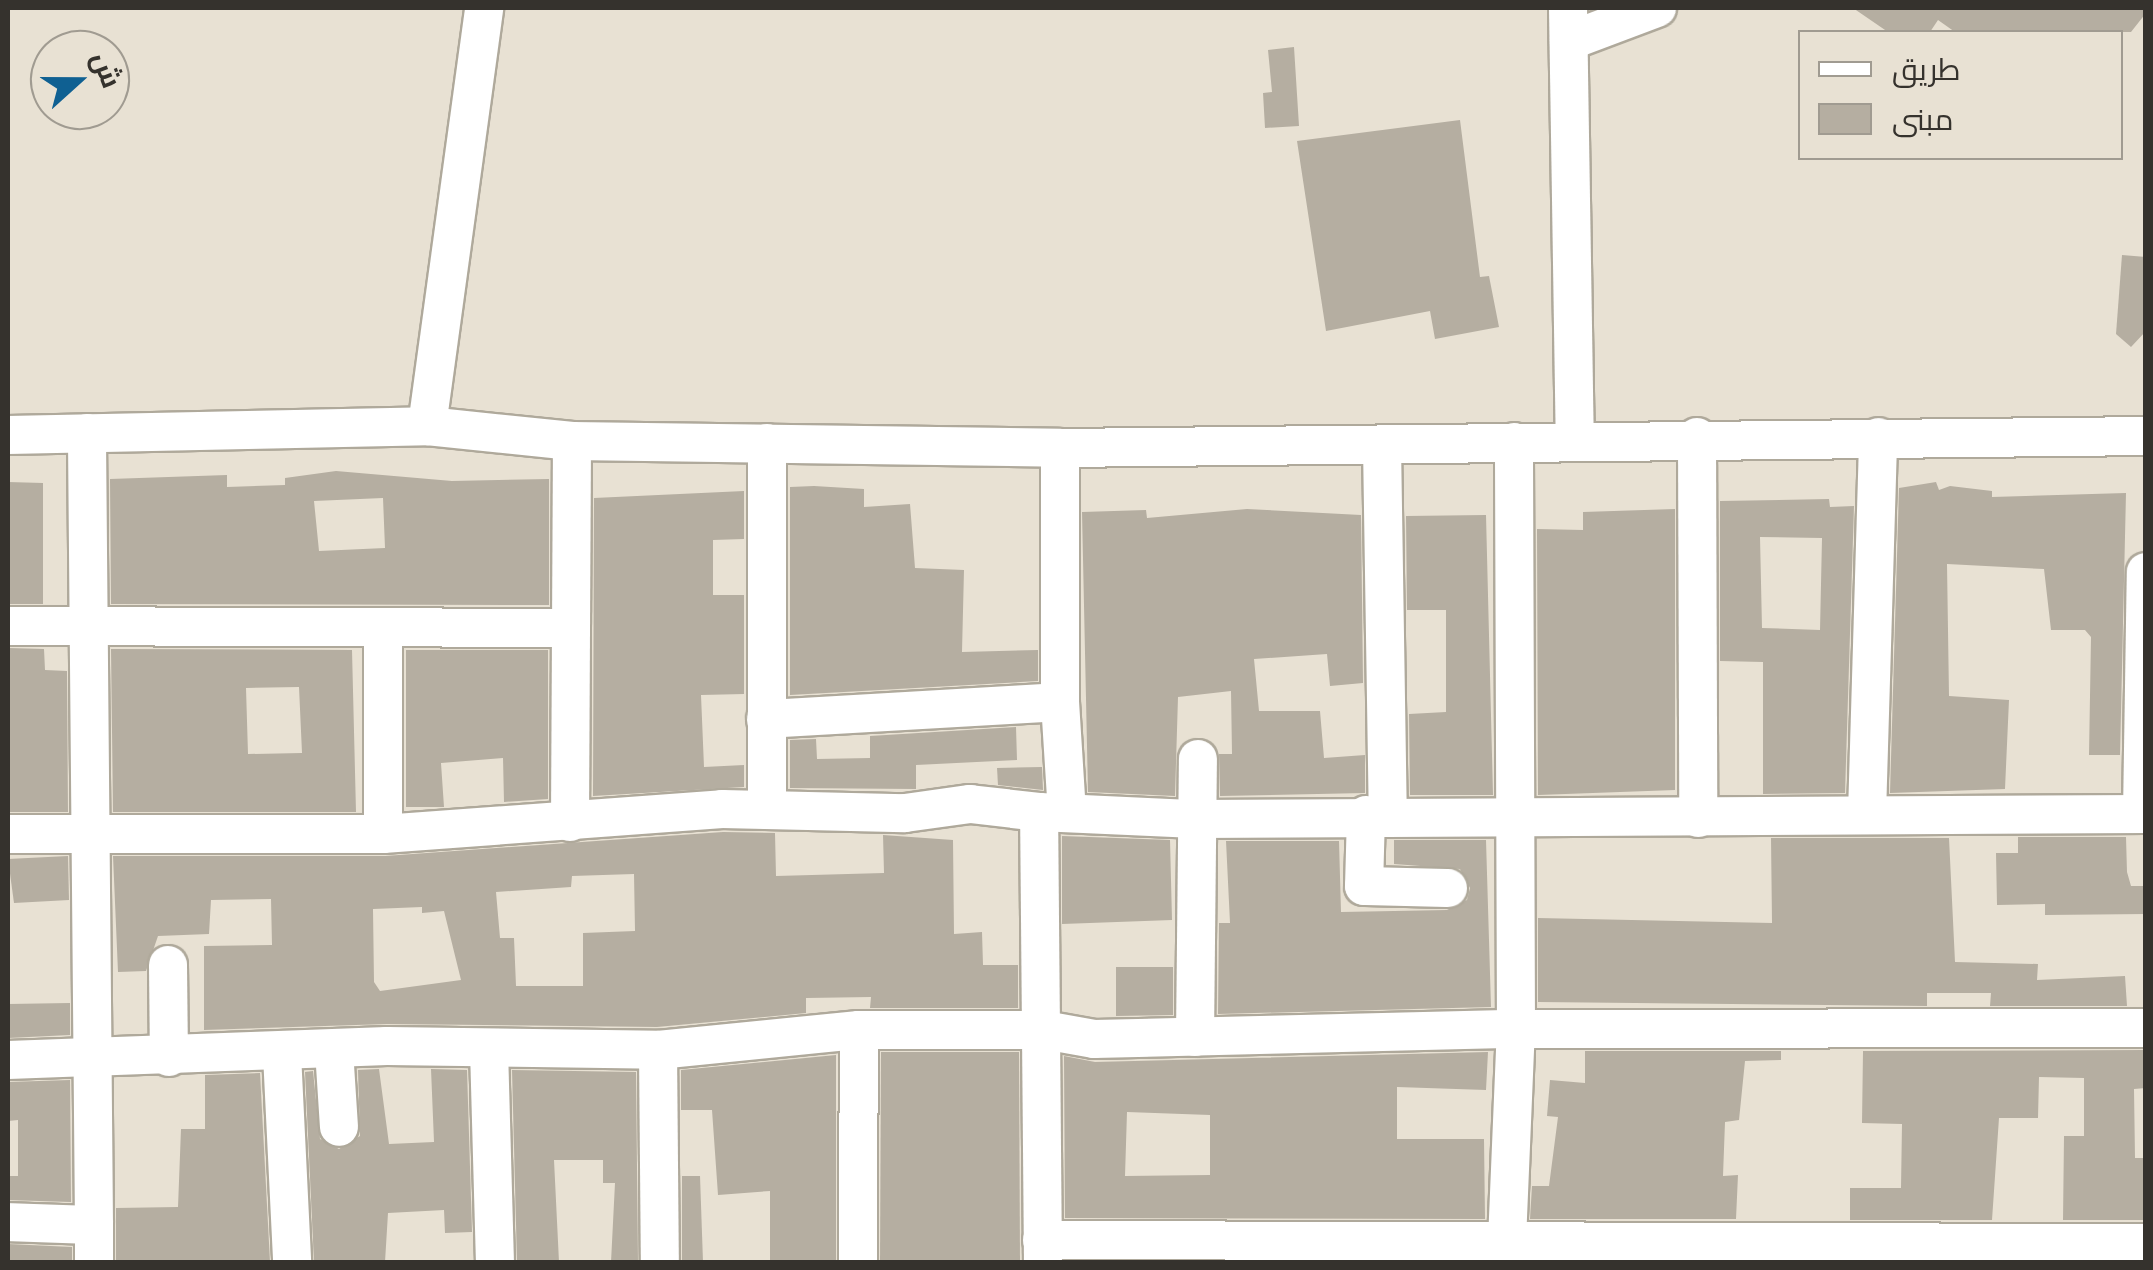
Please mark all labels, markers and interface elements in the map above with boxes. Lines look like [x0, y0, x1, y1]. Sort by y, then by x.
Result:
north arrow [30, 30, 130, 130]
legend [1798, 30, 2123, 160]
text: ش [86, 47, 128, 92]
text: طريق [1892, 53, 1961, 86]
text: مبنى [1892, 103, 1953, 136]

